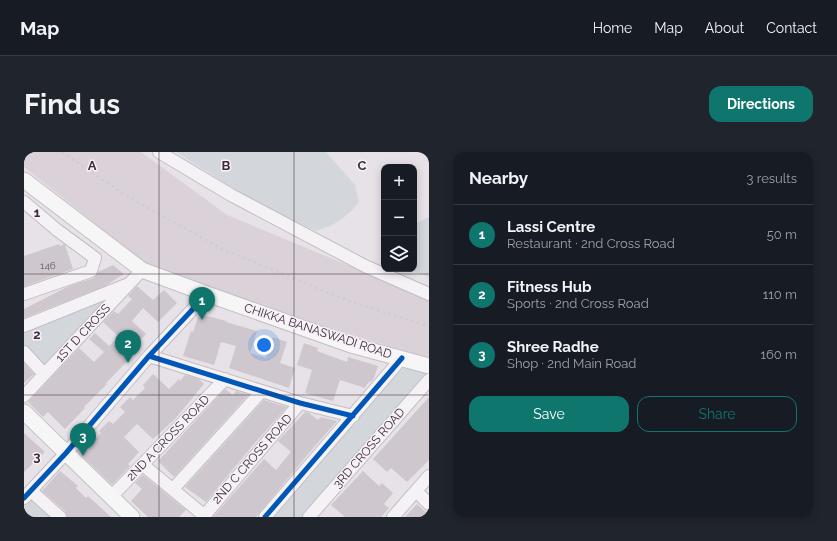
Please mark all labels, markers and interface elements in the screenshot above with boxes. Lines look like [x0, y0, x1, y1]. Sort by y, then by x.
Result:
text: Map [20, 17, 59, 39]
text: Home [593, 20, 632, 36]
text: Map [654, 20, 683, 36]
text: About [705, 20, 744, 36]
text: Contact [766, 20, 817, 36]
button: Directions [709, 86, 813, 122]
text: Find us [24, 88, 120, 121]
text: A [88, 158, 97, 173]
text: B [222, 158, 231, 173]
text: C [358, 158, 367, 173]
map controls [381, 164, 417, 272]
button: + [381, 164, 417, 200]
text: Nearby [469, 168, 528, 188]
text: 3 results [747, 171, 797, 186]
button: − [381, 200, 417, 236]
text: 1 [34, 205, 41, 220]
text: Lassi Centre [507, 218, 595, 236]
text: 1 [479, 227, 485, 242]
text: 50 m [767, 227, 797, 242]
button: layers [381, 236, 417, 272]
text: Restaurant · 2nd Cross Road [507, 236, 675, 251]
house number: 146 [40, 260, 56, 271]
text: Fitness Hub [507, 278, 592, 296]
pin: 1 [189, 287, 215, 320]
text: 2 [478, 287, 486, 302]
text: 110 m [763, 287, 797, 302]
text: Sports · 2nd Cross Road [507, 296, 649, 311]
street label: CHIKKA BANASWADI ROAD [242, 300, 394, 362]
street label: 1ST D CROSS [53, 301, 113, 365]
text: 2 [33, 327, 41, 342]
pin: 2 [115, 330, 141, 363]
your location [254, 335, 274, 355]
text: Shree Radhe [507, 338, 599, 356]
text: 3 [478, 347, 486, 362]
text: 160 m [760, 347, 797, 362]
text: Shop · 2nd Main Road [507, 356, 636, 371]
street label: 2ND A CROSS ROAD [124, 392, 213, 484]
button: Save [469, 396, 629, 432]
button: Share [637, 396, 797, 432]
street label: 3RD CROSS ROAD [330, 405, 408, 491]
street label: 2ND C CROSS ROAD [209, 411, 295, 507]
pin: 3 [70, 423, 96, 456]
text: 3 [33, 449, 41, 464]

